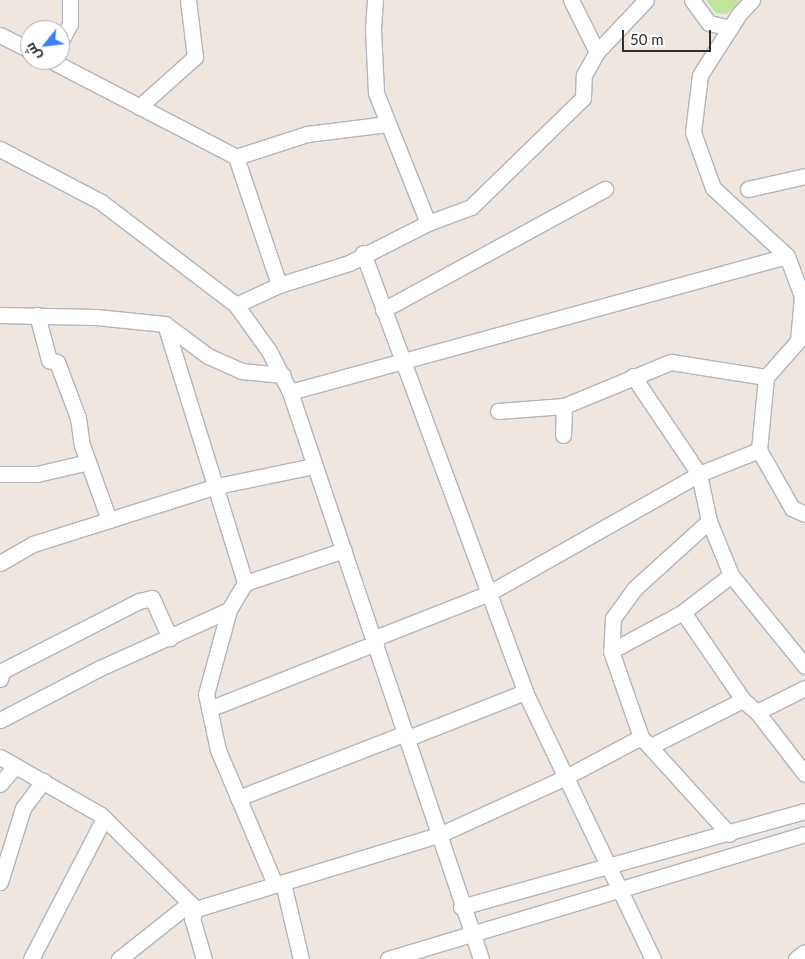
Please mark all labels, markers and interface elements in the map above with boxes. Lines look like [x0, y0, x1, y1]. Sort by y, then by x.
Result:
north arrow [20, 20, 70, 70]
scale bar [625, 20, 714, 52]
text: 50 m [630, 30, 664, 48]
text: ش [21, 40, 44, 64]

